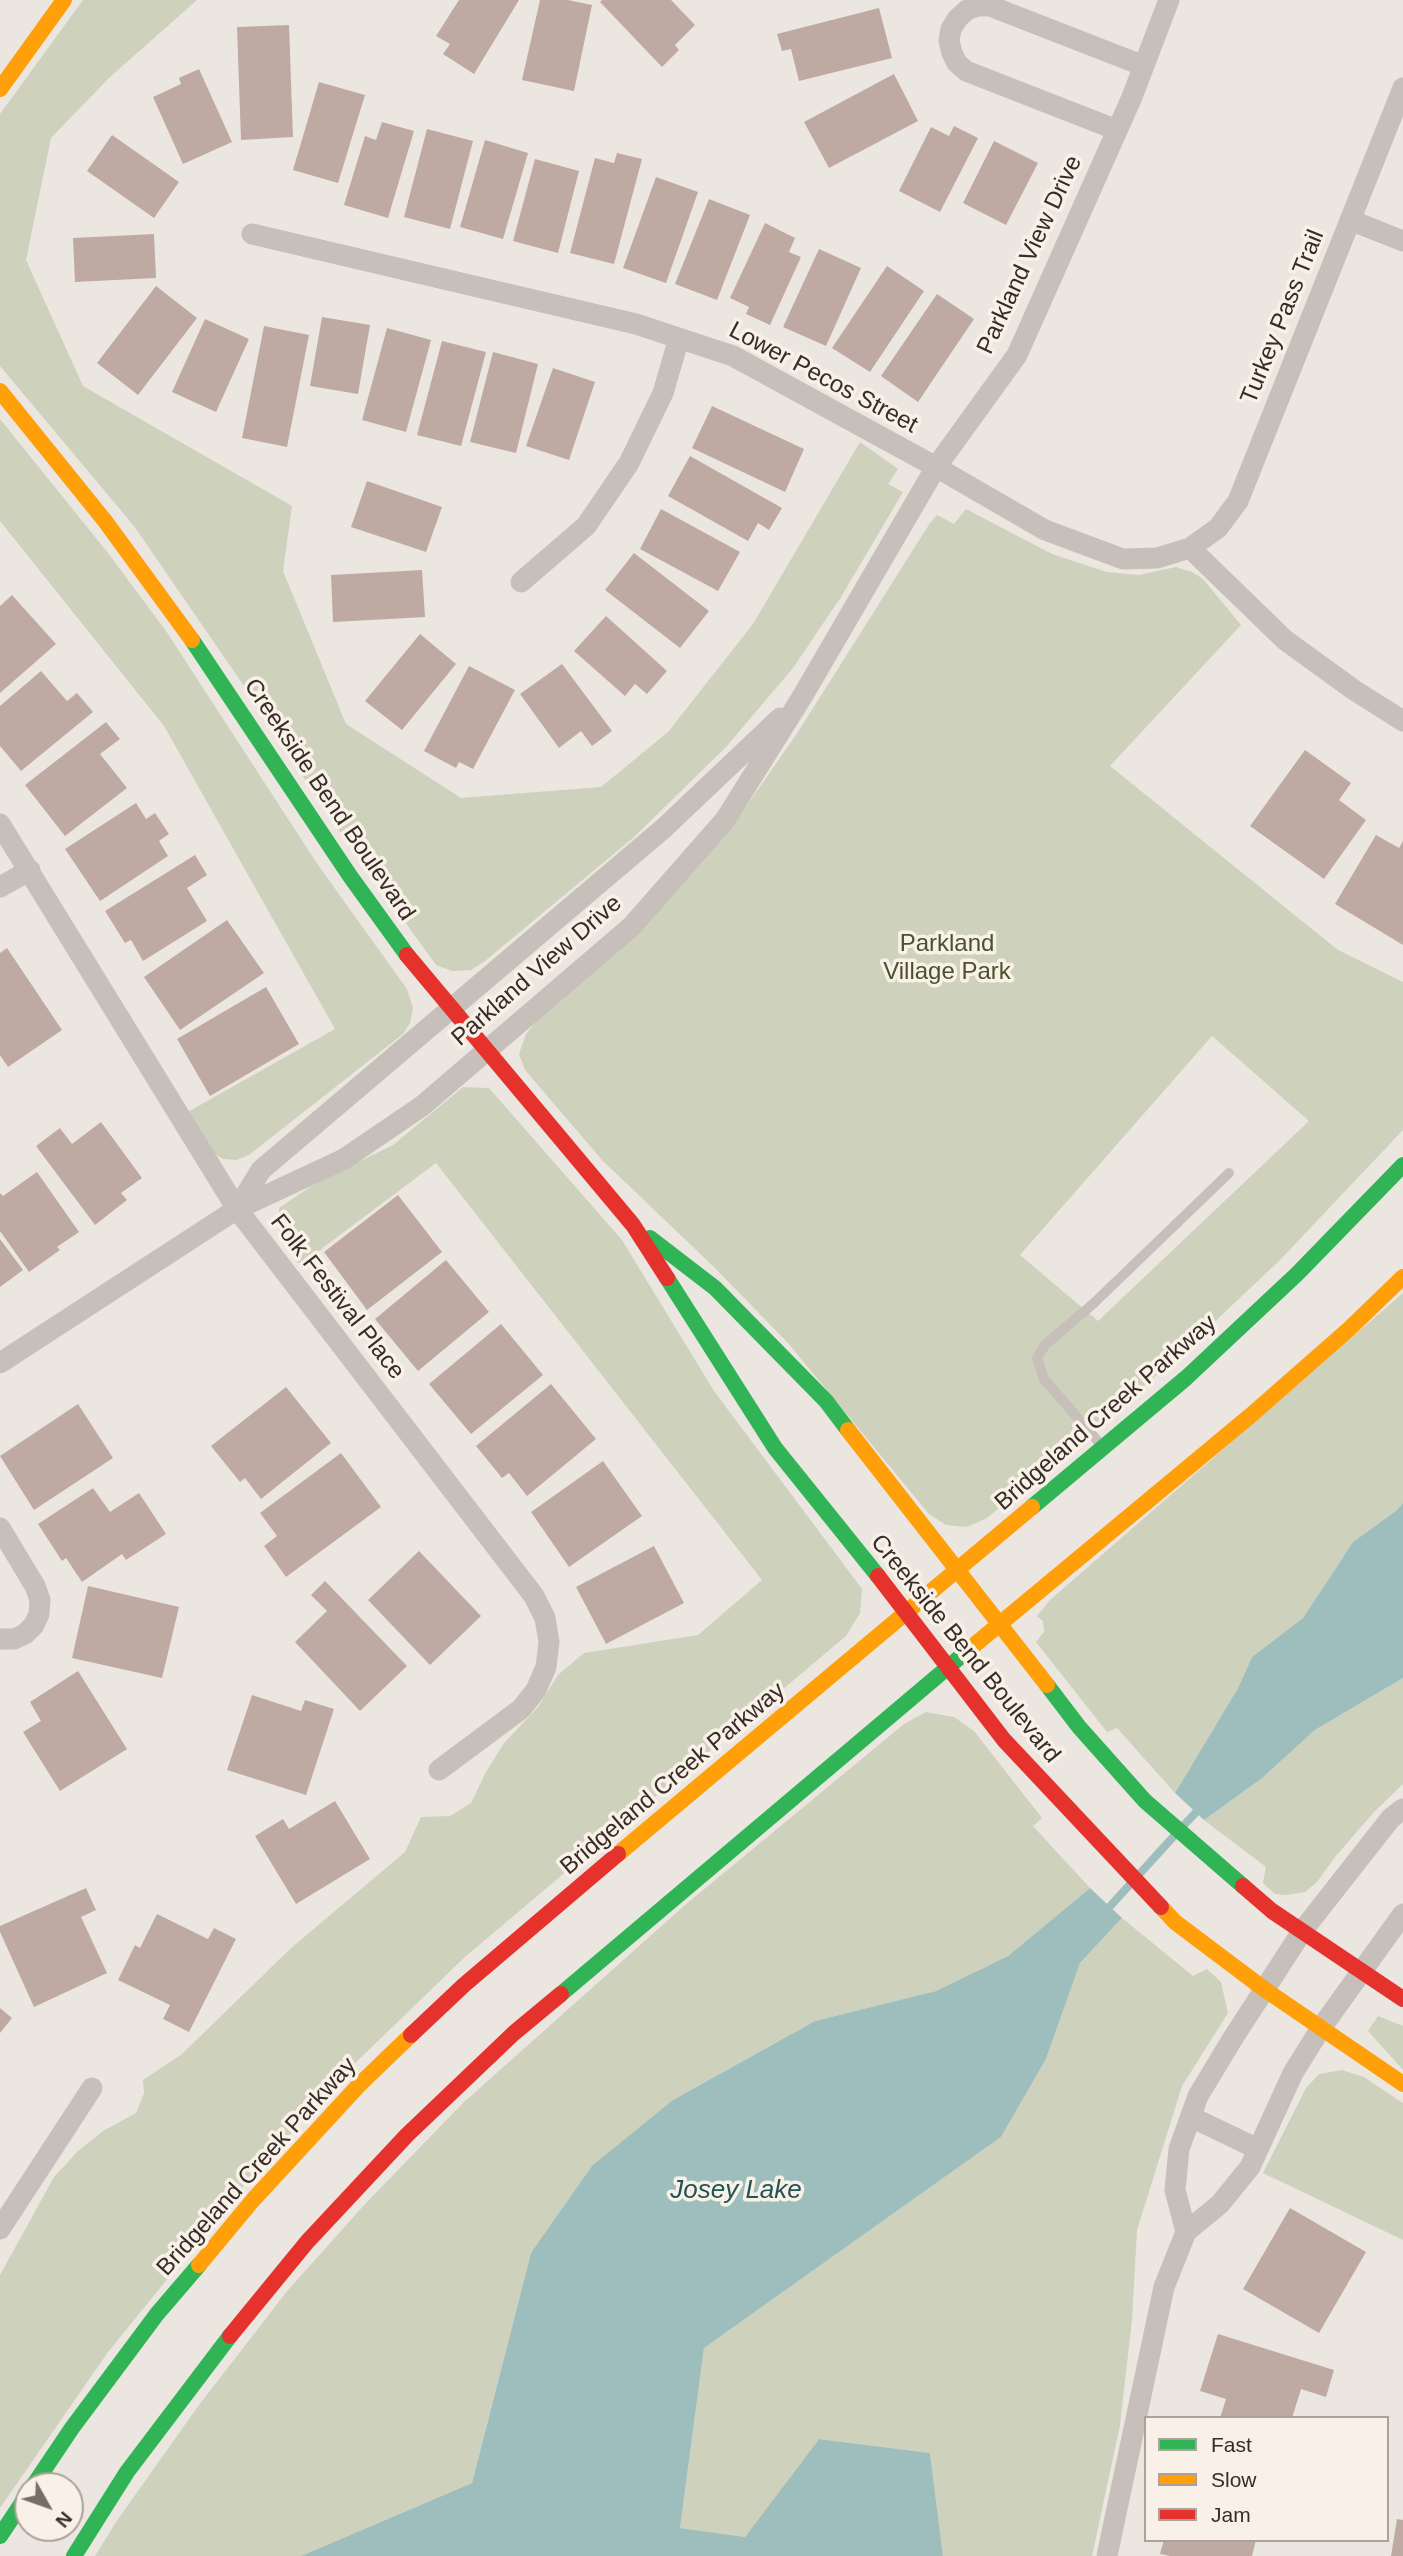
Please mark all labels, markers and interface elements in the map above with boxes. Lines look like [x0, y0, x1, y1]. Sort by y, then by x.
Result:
street label: Parkland View Drive [971, 151, 1089, 359]
street label: Turkey Pass Trail [1235, 226, 1331, 408]
street label: Lower Pecos Street [724, 316, 922, 440]
street label: Creekside Bend Boulevard [237, 674, 421, 926]
street label: Parkland View Drive [446, 889, 628, 1053]
park label: Parkland Village Park [883, 930, 1011, 986]
street label: Folk Festival Place [264, 1209, 410, 1385]
street label: Bridgeland Creek Parkway [989, 1309, 1223, 1517]
street label: Creekside Bend Boulevard [864, 1529, 1066, 1769]
street label: Bridgeland Creek Parkway [555, 1677, 791, 1881]
street label: Bridgeland Creek Parkway [151, 2052, 363, 2282]
water label: Josey Lake [670, 2175, 802, 2207]
legend [1144, 2416, 1389, 2542]
text: Fast [1211, 2433, 1252, 2456]
text: Slow [1211, 2468, 1257, 2491]
north arrow [14, 2472, 84, 2542]
text: Jam [1211, 2503, 1251, 2526]
text: N [51, 2508, 76, 2532]

